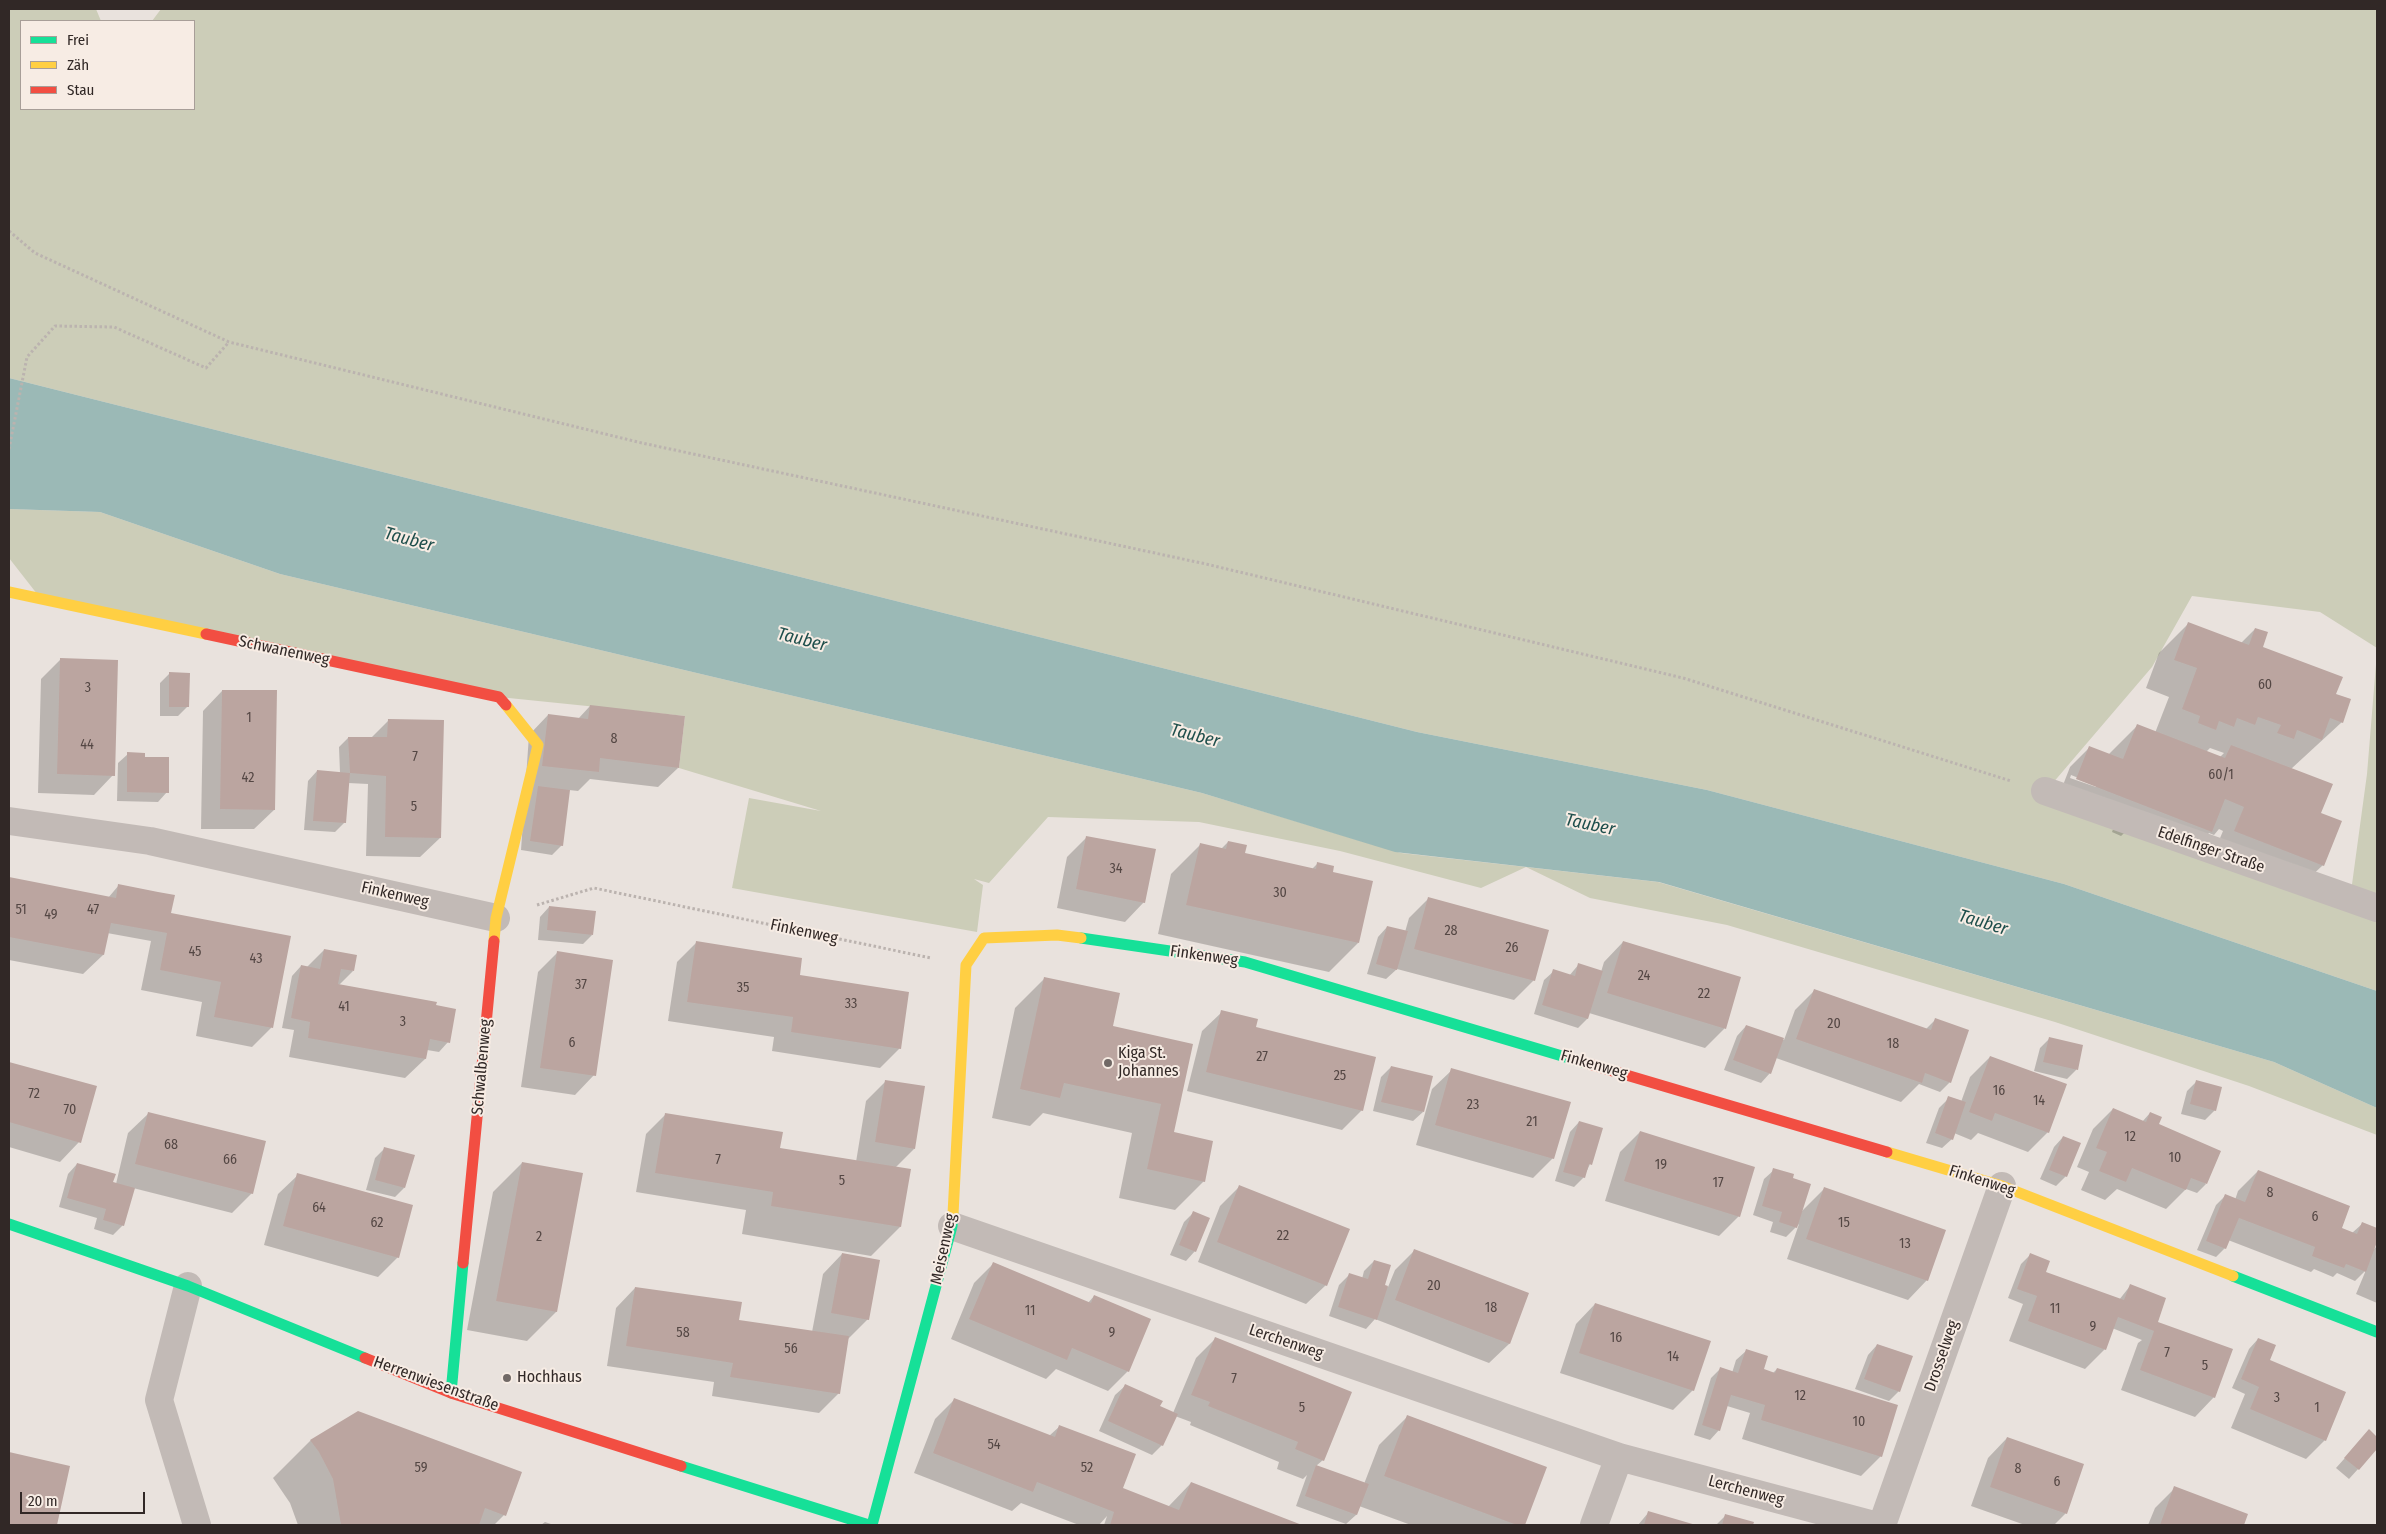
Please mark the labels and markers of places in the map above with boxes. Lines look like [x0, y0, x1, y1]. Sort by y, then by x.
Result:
place label: Kiga St. Johannes [1118, 1044, 1179, 1082]
marker: Kiga St. Johannes [1102, 1057, 1114, 1069]
place label: Hochhaus [517, 1368, 582, 1388]
marker: Hochhaus [501, 1372, 513, 1384]

